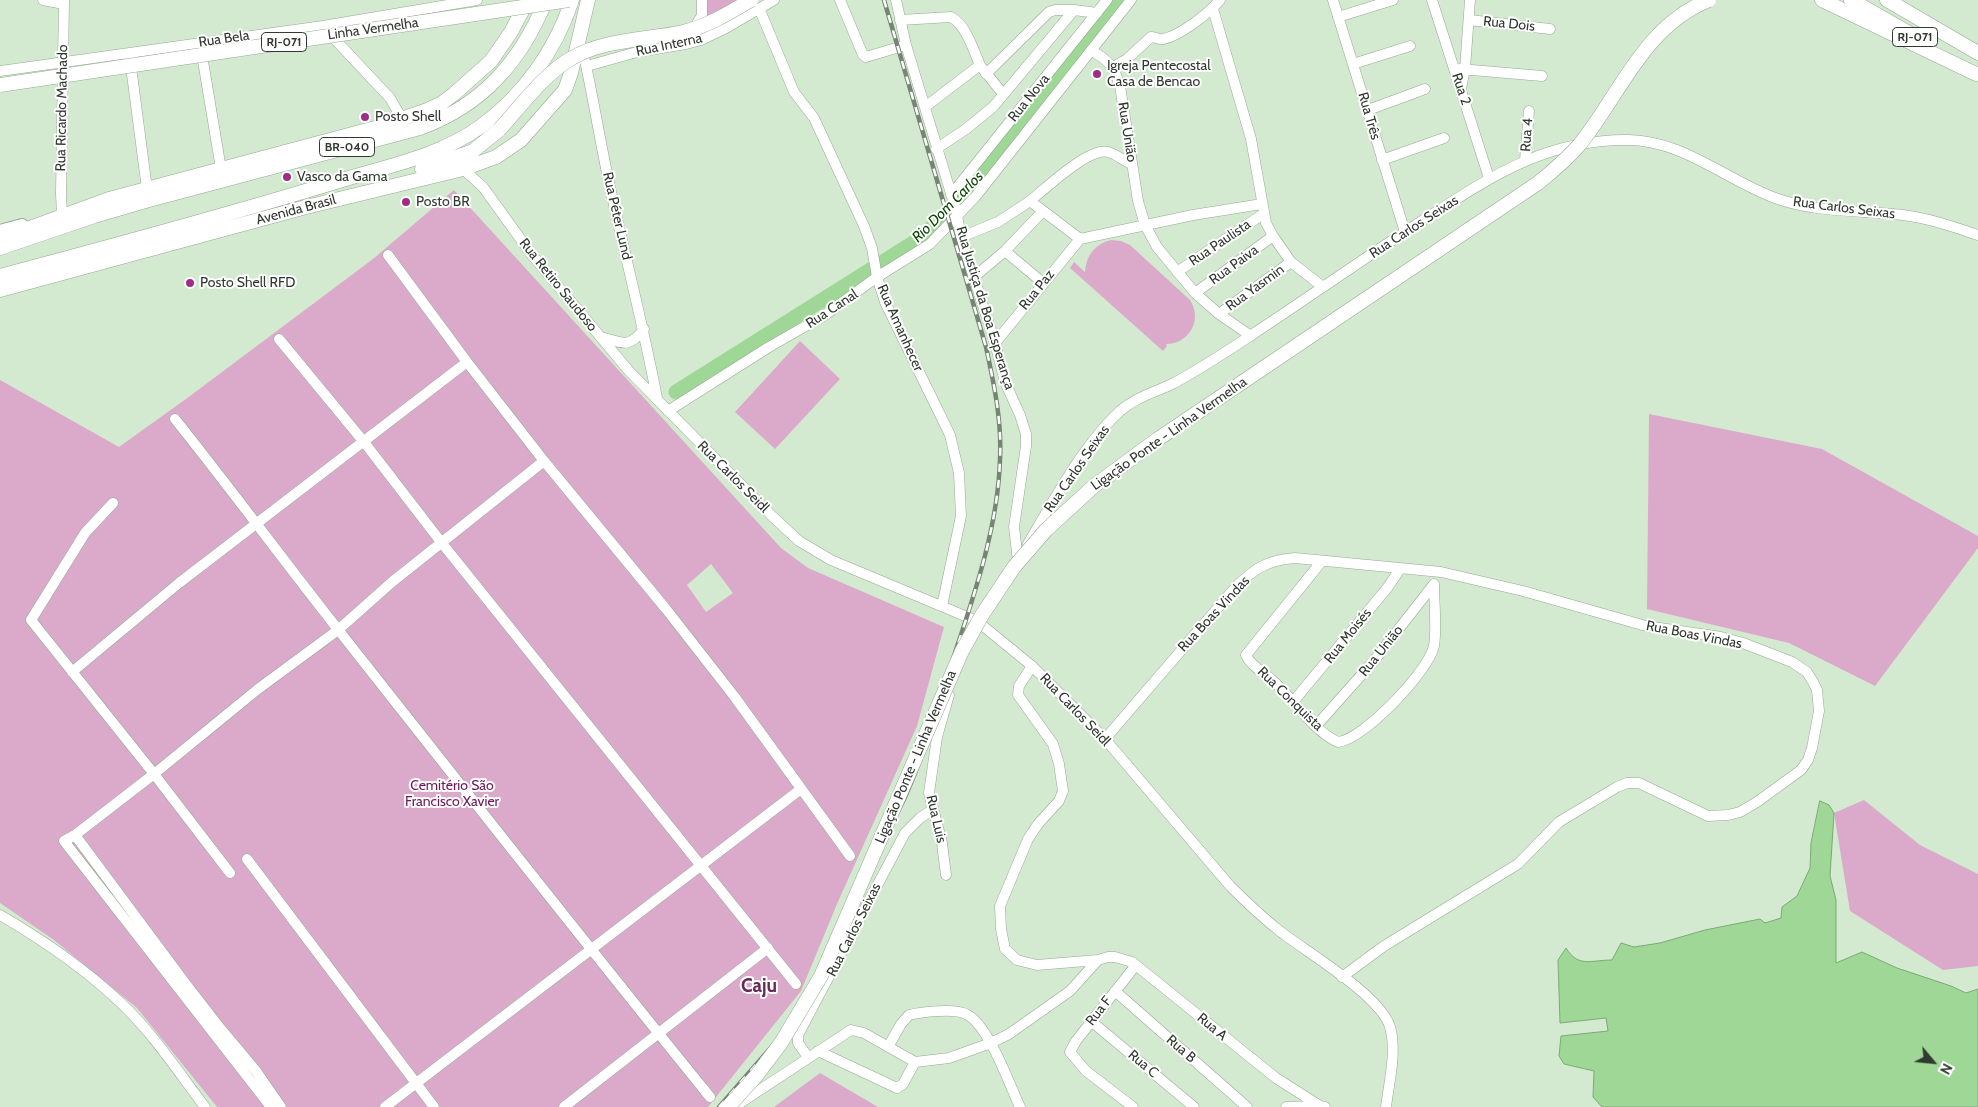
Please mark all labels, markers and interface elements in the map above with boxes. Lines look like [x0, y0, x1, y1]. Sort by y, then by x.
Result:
street label: Rua Dois [1482, 13, 1536, 35]
street label: Linha Vermelha [326, 14, 420, 44]
street label: Rua Bela [198, 27, 250, 51]
road number: RJ-071 [1892, 28, 1938, 46]
street label: Rua Interna [634, 30, 704, 60]
road number: RJ-071 [262, 32, 306, 52]
street label: Rua Ricardo Machado [52, 44, 72, 172]
place label: Igreja Pentecostal Casa de Bencao [1107, 58, 1211, 90]
marker: Igreja Pentecostal Casa de Bencao [1091, 68, 1103, 80]
street label: Rua Nova [1005, 71, 1053, 125]
street label: Rua 2 [1448, 71, 1474, 107]
street label: Rua Três [1354, 90, 1384, 142]
street label: Rua União [1114, 101, 1140, 163]
place label: Posto Shell [375, 109, 441, 125]
marker: Posto Shell [359, 111, 371, 123]
street label: Rua 4 [1517, 118, 1537, 152]
road number: BR-040 [320, 138, 374, 156]
water label: Rio Dom Carlos [909, 168, 987, 246]
place label: Vasco da Gama [297, 169, 387, 185]
street label: Rua Péter Lund [599, 170, 635, 262]
marker: Vasco da Gama [281, 171, 293, 183]
street label: Avenida Brasil [254, 191, 338, 229]
street label: Rua Carlos Seixas [1366, 192, 1462, 262]
street label: Rua Carlos Seixas [1792, 193, 1896, 223]
place label: Posto BR [416, 194, 470, 210]
marker: Posto BR [400, 196, 412, 208]
street label: Rua Paulista [1186, 216, 1254, 270]
street label: Rua Justiça da Boa Esperança [952, 224, 1018, 392]
street label: Rua Retiro Saudoso [515, 235, 601, 335]
street label: Rua Paiva [1206, 242, 1262, 288]
street label: Rua Yasmin [1223, 261, 1287, 315]
street label: Rua Paz [1016, 267, 1058, 313]
place label: Posto Shell RFD [200, 275, 295, 291]
marker: Posto Shell RFD [184, 277, 196, 289]
street label: Rua Amanhecer [873, 282, 927, 374]
street label: Rua Canal [803, 286, 861, 332]
street label: Ligação Ponte - Linha Vermelha [1088, 374, 1250, 494]
street label: Rua Carlos Seixas [1041, 422, 1113, 516]
street label: Rua Carlos Seidl [694, 438, 772, 516]
street label: Rua Boas Vindas [1175, 573, 1253, 655]
street label: Rua Moisés [1321, 605, 1375, 667]
street label: Rua Boas Vindas [1645, 617, 1743, 653]
street label: Rua União [1355, 622, 1407, 680]
street label: Rua Conquista [1254, 664, 1326, 734]
street label: Ligação Ponte - Linha Vermelha [872, 668, 960, 846]
street label: Rua Carlos Seidl [1036, 670, 1114, 750]
park label: Cemitério São Francisco Xavier [405, 778, 499, 810]
street label: Rua Luis [922, 793, 950, 845]
street label: Rua Carlos Seixas [823, 881, 885, 979]
district label: Caju [741, 975, 777, 997]
street label: Rua F [1082, 993, 1116, 1029]
street label: Rua A [1194, 1010, 1230, 1044]
street label: Rua B [1163, 1032, 1199, 1066]
north arrow [1908, 1037, 1958, 1087]
street label: Rua C [1125, 1047, 1161, 1081]
text: N [1936, 1060, 1957, 1078]

